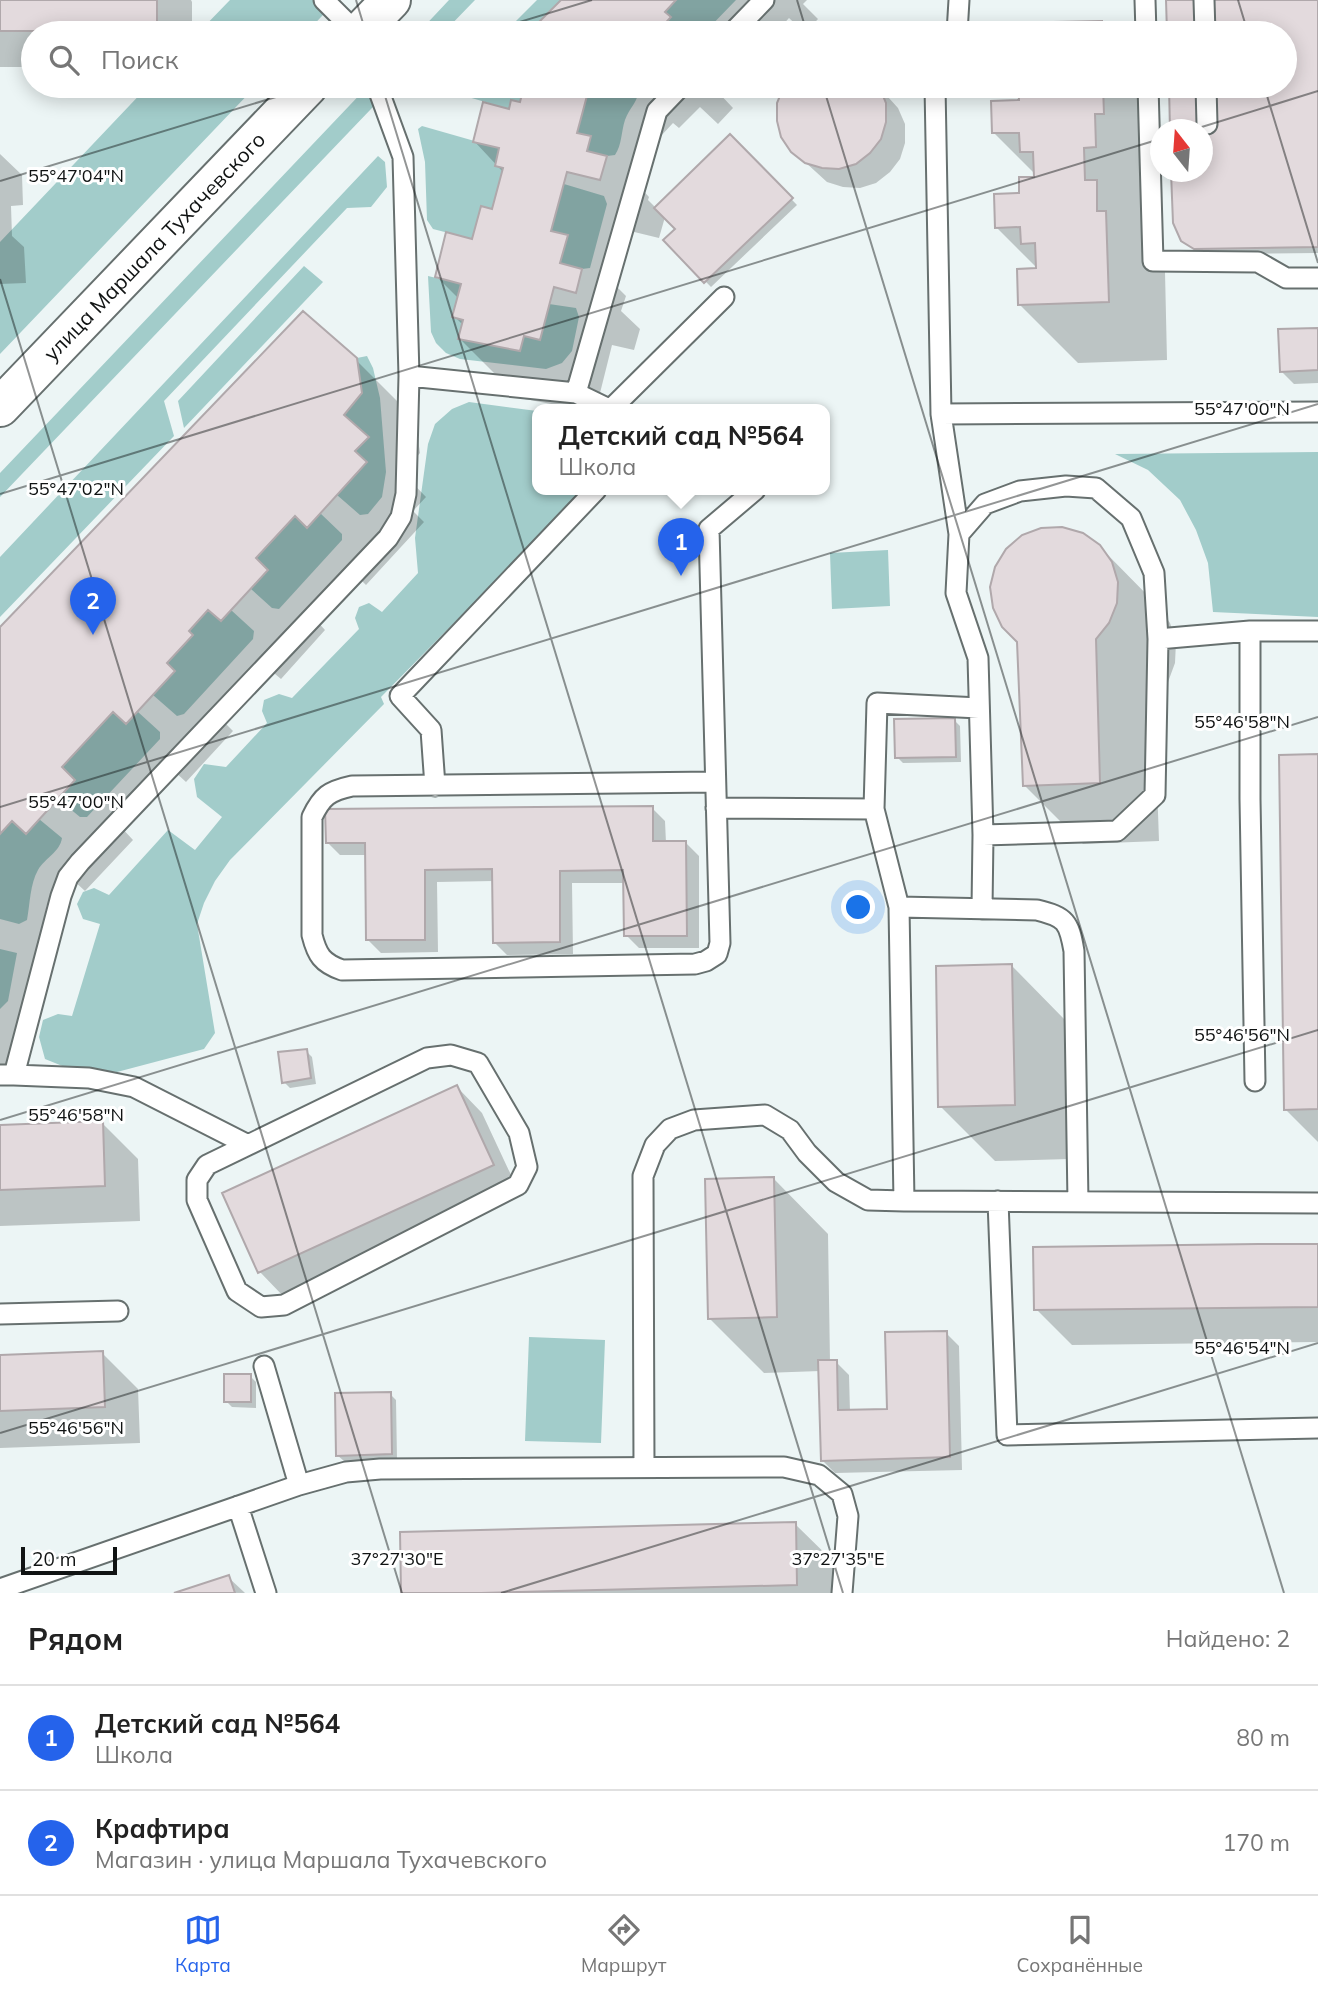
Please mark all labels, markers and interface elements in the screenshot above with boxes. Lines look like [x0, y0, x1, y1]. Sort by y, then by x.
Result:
search box [21, 21, 1297, 98]
icon: search [45, 41, 83, 79]
text: Поиск [101, 43, 179, 76]
north arrow [1150, 119, 1213, 182]
street label: улица Маршала Тухачевского [38, 126, 270, 366]
text: 55°47'04"N [28, 164, 124, 187]
text: 55°47'00"N [1194, 397, 1290, 420]
popup [532, 404, 830, 495]
text: Детский сад №564 [558, 419, 804, 452]
text: Школа [558, 452, 636, 481]
text: 55°47'02"N [28, 477, 124, 500]
pin: 1 [658, 518, 704, 576]
pin: 2 [70, 577, 116, 635]
text: 55°46'58"N [1194, 710, 1290, 733]
text: 55°47'00"N [28, 790, 124, 813]
your location [841, 890, 875, 924]
text: 55°46'56"N [1194, 1023, 1290, 1046]
text: 55°46'58"N [28, 1103, 124, 1126]
text: 55°46'54"N [1194, 1336, 1290, 1359]
text: 55°46'56"N [28, 1416, 124, 1439]
scale bar [21, 1544, 117, 1576]
text: 20 m [32, 1547, 76, 1571]
text: 37°27'30"E [350, 1547, 444, 1570]
text: 37°27'35"E [791, 1547, 885, 1570]
text: Рядом [28, 1620, 123, 1658]
text: Найдено: 2 [1166, 1624, 1290, 1653]
text: Детский сад №564 [95, 1707, 340, 1740]
text: 1 [44, 1723, 58, 1752]
text: 80 m [1236, 1723, 1290, 1752]
text: Школа [95, 1740, 173, 1769]
text: Крафтира [95, 1812, 230, 1845]
text: 2 [44, 1828, 58, 1857]
text: 170 m [1222, 1828, 1290, 1857]
text: Магазин · улица Маршала Тухачевского [95, 1845, 547, 1874]
tab: Карта [175, 1911, 231, 1977]
tab: Маршрут [581, 1911, 666, 1977]
tab: Сохранённые [1016, 1911, 1143, 1977]

